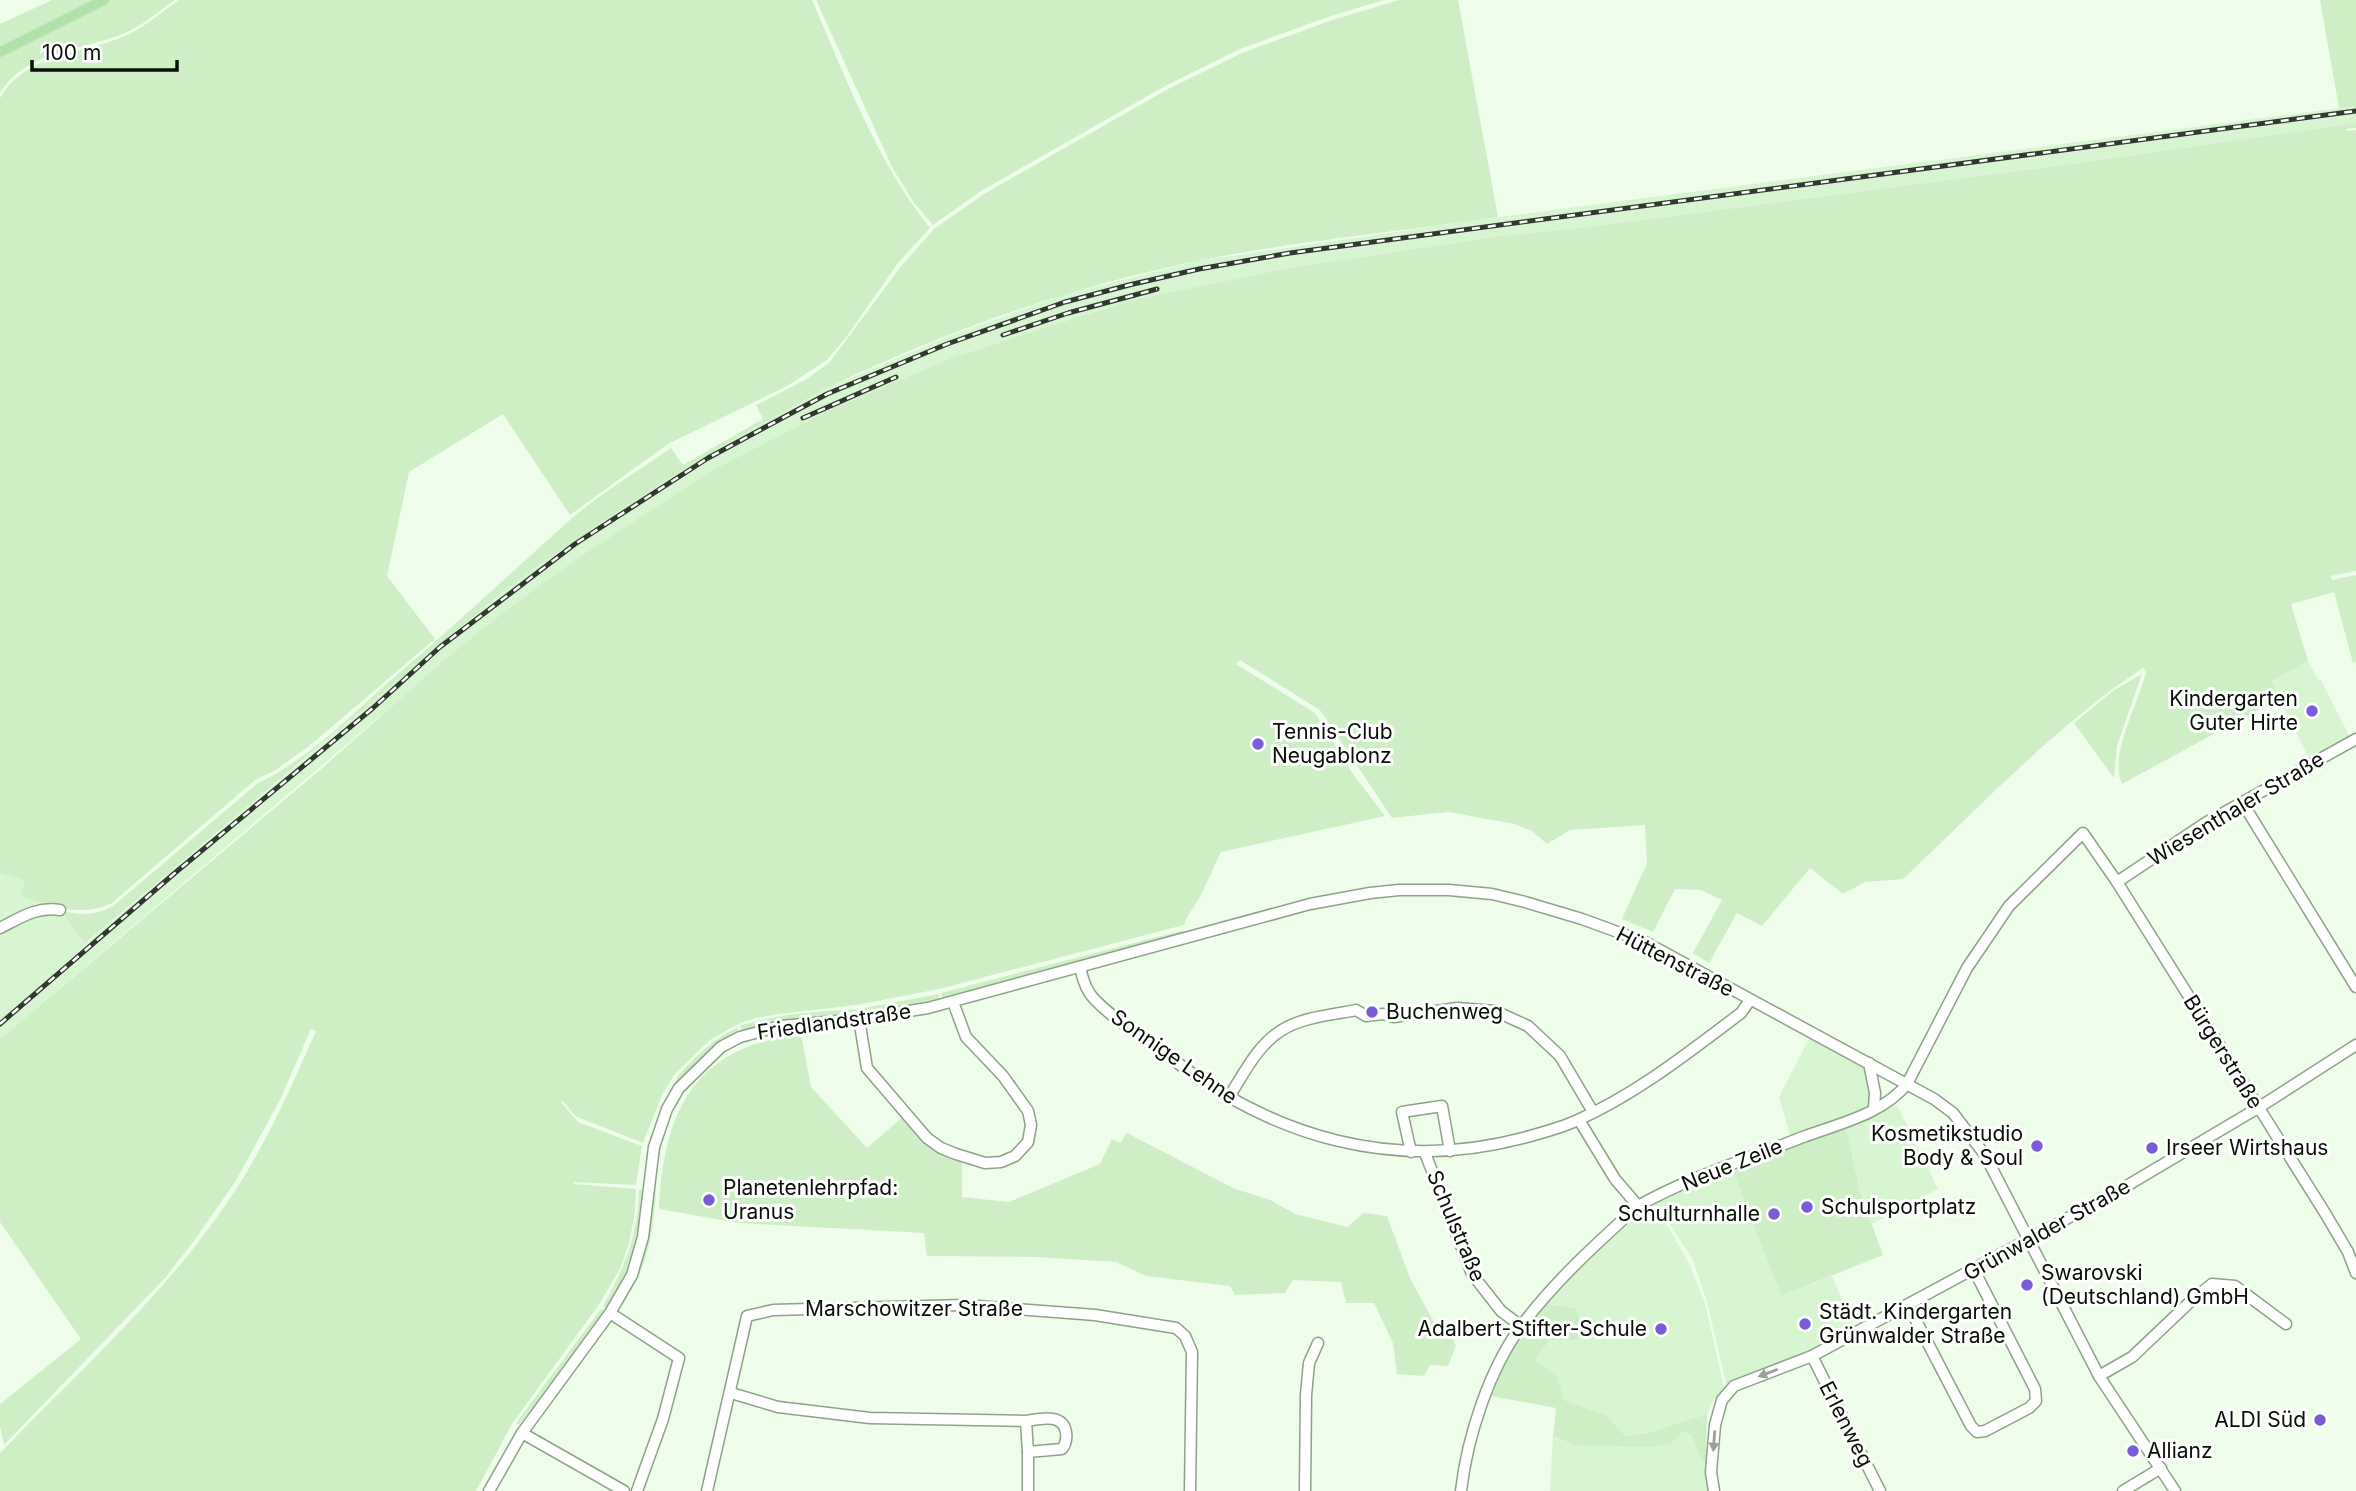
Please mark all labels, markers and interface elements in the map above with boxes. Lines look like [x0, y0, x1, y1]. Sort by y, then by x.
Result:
scale bar [32, 28, 177, 72]
text: 100 m [42, 40, 101, 65]
place label: Kindergarten Guter Hirte [2169, 686, 2298, 735]
marker: Kindergarten Guter Hirte [2304, 703, 2320, 719]
place label: Tennis-Club Neugablonz [1272, 719, 1393, 768]
marker: Tennis-Club Neugablonz [1250, 736, 1266, 752]
street label: Wiesenthaler Straße [2143, 746, 2328, 871]
street label: Hüttenstraße [1612, 921, 1738, 1002]
street label: Bürgerstraße [2178, 990, 2268, 1113]
street label: Friedlandstraße [755, 998, 913, 1045]
place label: Buchenweg [1386, 999, 1503, 1024]
street label: Sonnige Lehne [1106, 1004, 1242, 1109]
marker: Buchenweg [1364, 1004, 1380, 1020]
place label: Kosmetikstudio Body & Soul [1871, 1121, 2023, 1170]
street label: Neue Zeile [1678, 1133, 1786, 1196]
place label: Irseer Wirtshaus [2166, 1135, 2328, 1160]
marker: Kosmetikstudio Body & Soul [2029, 1138, 2045, 1154]
marker: Irseer Wirtshaus [2144, 1140, 2160, 1156]
street label: Schulstraße [1422, 1167, 1491, 1285]
street label: Grünwalder Straße [1959, 1173, 2134, 1286]
place label: Planetenlehrpfad: Uranus [723, 1175, 898, 1224]
marker: Planetenlehrpfad: Uranus [701, 1192, 717, 1208]
place label: Schulsportplatz [1821, 1194, 1976, 1219]
marker: Schulsportplatz [1799, 1199, 1815, 1215]
place label: Schulturnhalle [1618, 1201, 1760, 1226]
marker: Schulturnhalle [1766, 1206, 1782, 1222]
place label: Swarovski (Deutschland) GmbH [2041, 1260, 2249, 1309]
marker: Swarovski (Deutschland) GmbH [2019, 1277, 2035, 1293]
street label: Marschowitzer Straße [805, 1296, 1023, 1321]
place label: Städt. Kindergarten Grünwalder Straße [1819, 1299, 2012, 1348]
place label: Adalbert-Stifter-Schule [1418, 1316, 1647, 1341]
marker: Städt. Kindergarten Grünwalder Straße [1797, 1316, 1813, 1332]
marker: Adalbert-Stifter-Schule [1653, 1321, 1669, 1337]
one-way arrow [1758, 1368, 1779, 1379]
street label: Erlenweg [1814, 1377, 1879, 1471]
place label: ALDI Süd [2214, 1407, 2306, 1432]
marker: ALDI Süd [2312, 1412, 2328, 1428]
one-way arrow [1708, 1430, 1719, 1452]
place label: Allianz [2147, 1438, 2213, 1463]
marker: Allianz [2125, 1443, 2141, 1459]

